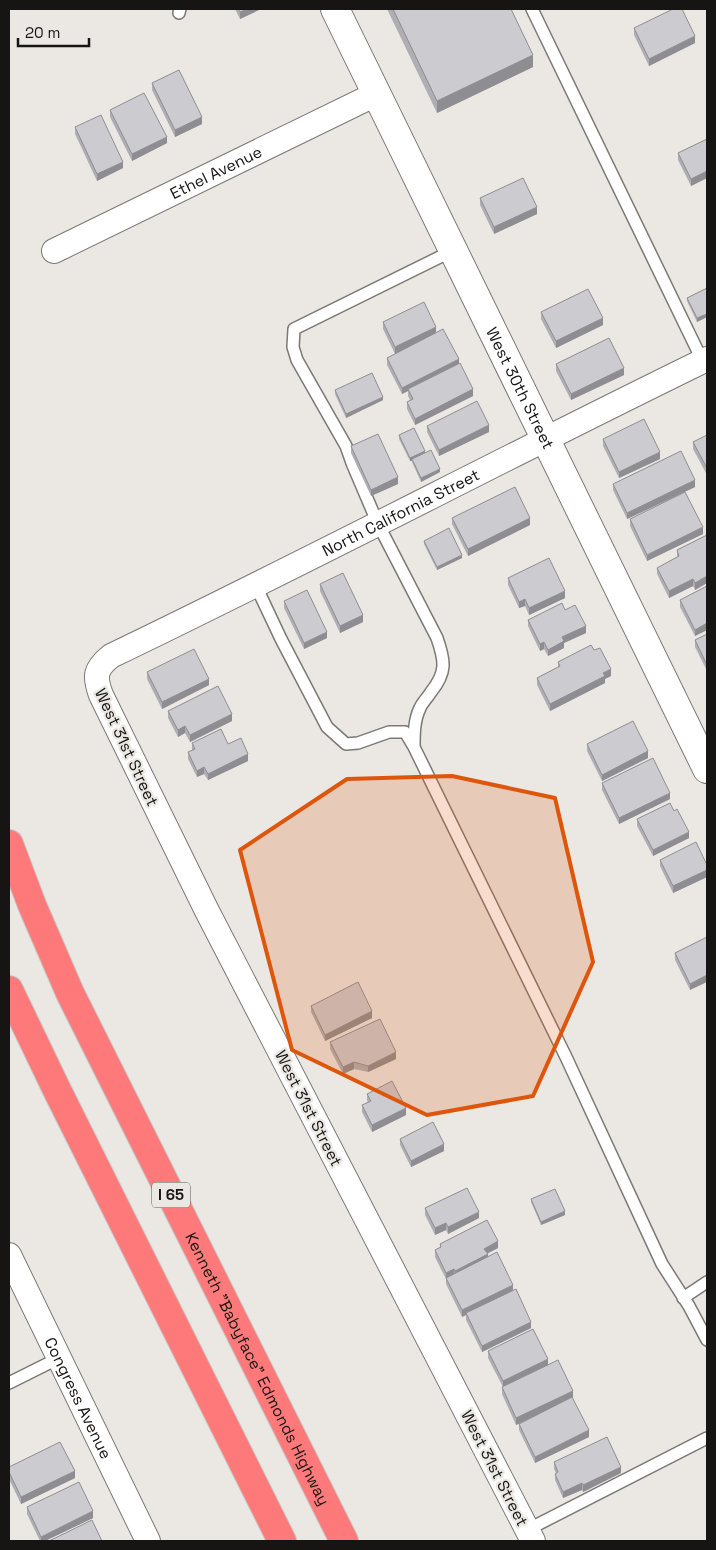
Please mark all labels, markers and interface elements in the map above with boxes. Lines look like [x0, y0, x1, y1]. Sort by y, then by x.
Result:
scale bar [18, 15, 89, 47]
text: 20 m [25, 23, 60, 42]
street label: Ethel Avenue [166, 141, 266, 204]
street label: West 30th Street [481, 324, 559, 453]
street label: North California Street [319, 464, 483, 561]
street label: West 31st Street [90, 685, 163, 810]
street label: West 31st Street [270, 1047, 347, 1170]
road number: I 65 [152, 1182, 190, 1208]
street label: Kenneth "Babyface" Edmonds Highway [180, 1229, 334, 1509]
street label: Congress Avenue [40, 1334, 117, 1463]
street label: West 31st Street [456, 1407, 533, 1530]

